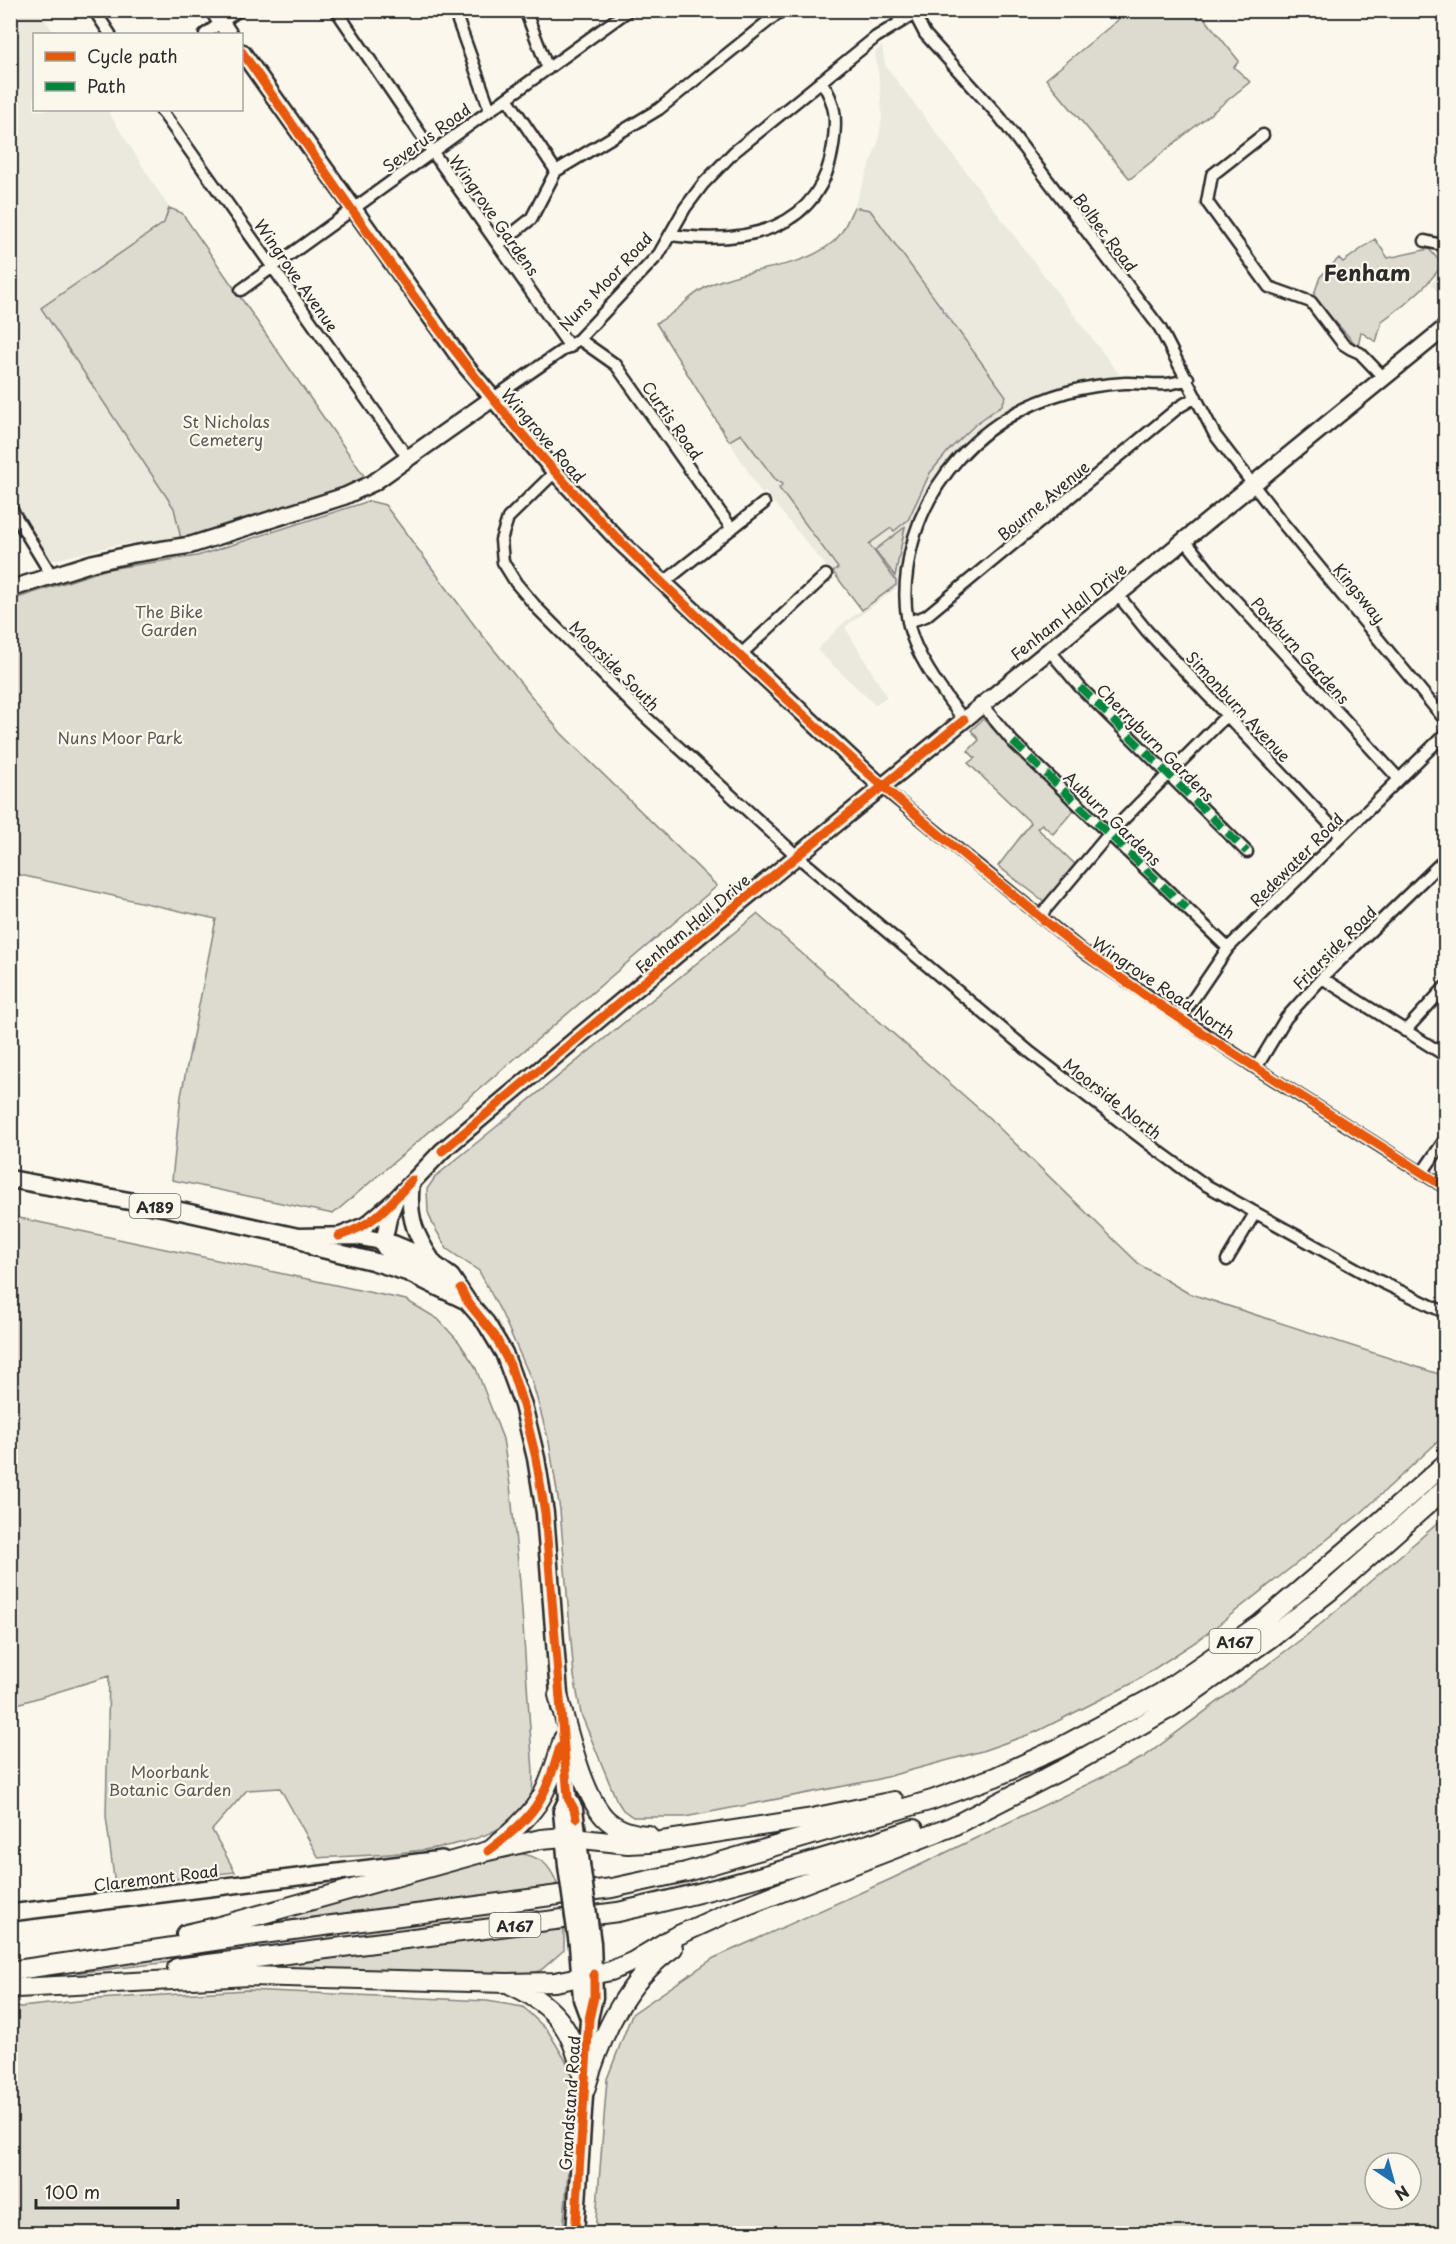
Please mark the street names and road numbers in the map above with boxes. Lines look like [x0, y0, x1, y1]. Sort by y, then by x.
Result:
street label: Severus Road [377, 97, 475, 177]
street label: Wingrove Gardens [444, 150, 546, 280]
street label: Bolbec Road [1068, 188, 1144, 276]
street label: Wingrove Avenue [249, 214, 345, 336]
street label: Nuns Moor Road [553, 226, 657, 336]
street label: Curtis Road [637, 376, 709, 464]
street label: Wingrove Road [496, 383, 592, 487]
street label: Bourne Avenue [992, 454, 1094, 546]
street label: Fenham Hall Drive [1005, 557, 1131, 665]
street label: Kingsway [1328, 558, 1392, 628]
street label: Powburn Gardens [1246, 591, 1356, 709]
street label: Moorside South [564, 614, 666, 716]
street label: Simonburn Avenue [1181, 645, 1297, 767]
street label: Cherryburn Gardens [1092, 678, 1220, 806]
street label: Auburn Gardens [1059, 765, 1167, 871]
street label: Redewater Road [1244, 807, 1348, 911]
street label: Fenham Hall Drive [629, 868, 755, 978]
street label: Friarside Road [1287, 900, 1381, 994]
street label: Wingrove Road North [1088, 930, 1240, 1044]
street label: Moorside North [1059, 1052, 1167, 1144]
road number: A189 [130, 1194, 180, 1218]
road number: A167 [1210, 1629, 1260, 1653]
street label: Claremont Road [92, 1857, 220, 1897]
road number: A167 [490, 1913, 540, 1937]
street label: Grandstand Road [552, 2035, 586, 2171]

